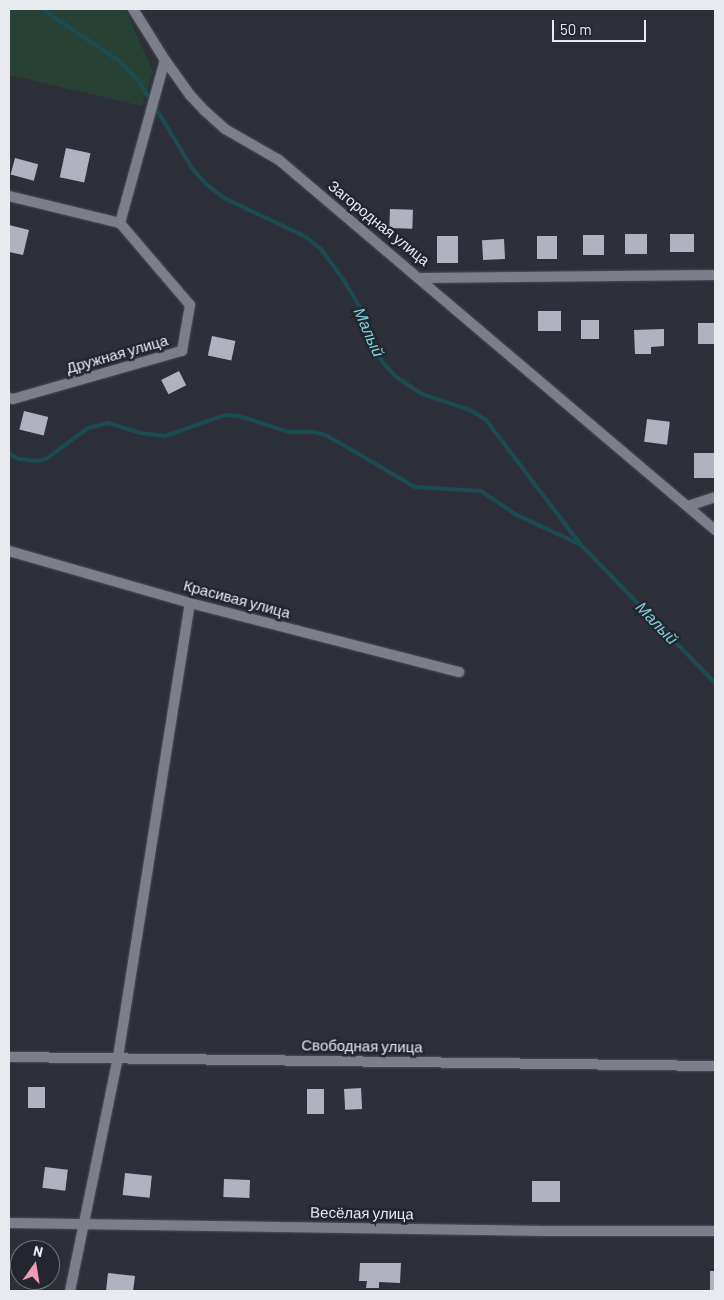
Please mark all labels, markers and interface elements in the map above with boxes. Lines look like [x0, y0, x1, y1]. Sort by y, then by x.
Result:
scale bar [554, 10, 648, 42]
text: 50 m [560, 20, 592, 38]
street label: Загородная улица [325, 177, 433, 269]
water label: Малый [350, 304, 388, 360]
street label: Дружная улица [64, 331, 170, 377]
street label: Красивая улица [182, 576, 292, 622]
water label: Малый [632, 598, 682, 648]
street label: Свободная улица [301, 1036, 423, 1056]
street label: Весёлая улица [310, 1203, 414, 1223]
north arrow [10, 1240, 60, 1290]
text: N [32, 1242, 45, 1260]

